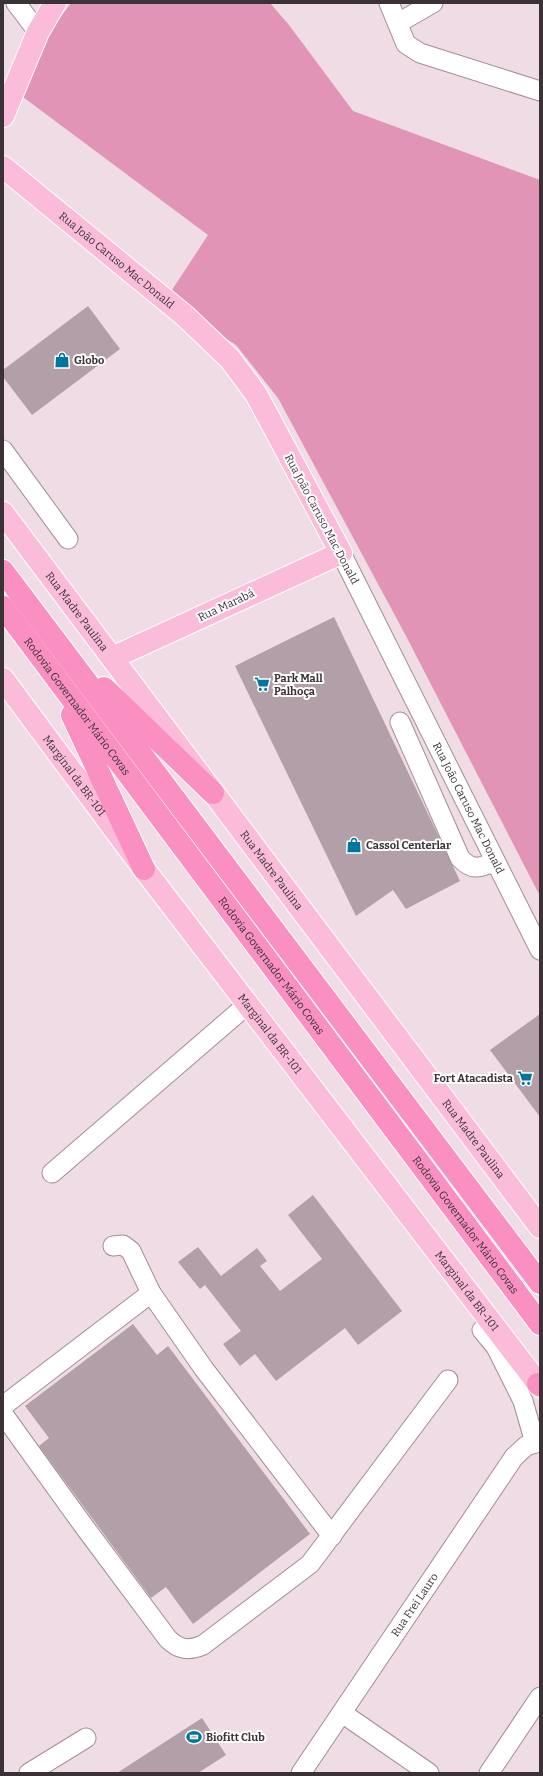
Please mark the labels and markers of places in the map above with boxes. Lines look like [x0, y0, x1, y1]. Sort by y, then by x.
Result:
shop icon: Globo [53, 351, 71, 369]
place label: Globo [74, 354, 104, 367]
place label: Park Mall Palhoça [274, 672, 323, 698]
supermarket icon: Park Mall Palhoça [253, 675, 271, 693]
shop icon: Cassol Centerlar [345, 836, 363, 854]
place label: Cassol Centerlar [366, 839, 452, 852]
supermarket icon: Fort Atacadista [516, 1069, 534, 1087]
place label: Fort Atacadista [434, 1072, 514, 1085]
sports icon: Biofitt Club [185, 1728, 203, 1746]
place label: Biofitt Club [206, 1731, 265, 1744]

